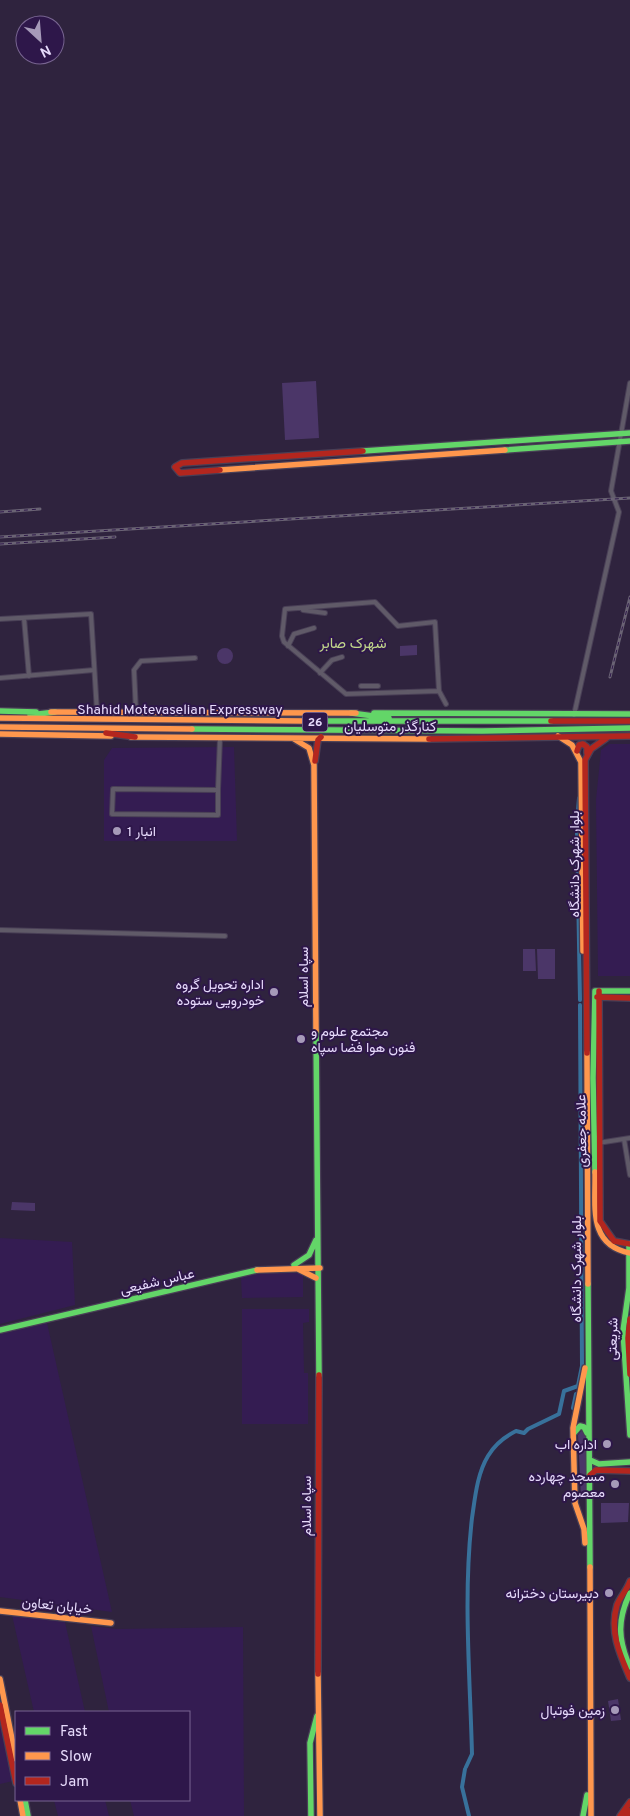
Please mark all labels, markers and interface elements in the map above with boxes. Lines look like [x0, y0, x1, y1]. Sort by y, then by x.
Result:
north arrow [15, 15, 65, 65]
text: N [37, 40, 53, 60]
district label: شهرک صابر [318, 635, 387, 654]
street label: Shahid Motevaselian Expressway [77, 702, 283, 719]
road number: 26 [302, 712, 328, 732]
street label: کنارگذر متوسلیان [344, 719, 436, 736]
street label: بلوار شهرک دانشگاه [567, 811, 584, 917]
place label: انبار 1 [127, 824, 156, 841]
marker: انبار 1 [111, 825, 123, 837]
street label: سپاه اسلام [296, 947, 313, 1007]
place label: اداره تحویل گروه خودرویی ستوده [176, 977, 264, 1010]
marker: اداره تحویل گروه خودرویی ستوده [268, 986, 280, 998]
place label: مجتمع علوم و فنون هوا فضا سپاه [311, 1024, 415, 1057]
marker: مجتمع علوم و فنون هوا فضا سپاه [295, 1033, 307, 1045]
street label: علامه جعفری [573, 1094, 592, 1168]
street label: بلوار شهرک دانشگاه [569, 1216, 586, 1322]
street label: عباس شفیعی [118, 1266, 196, 1299]
street label: شریعتی [605, 1317, 622, 1361]
place label: اداره اب [555, 1437, 597, 1454]
marker: اداره اب [601, 1438, 613, 1450]
place label: مسجد چهارده معصوم [529, 1469, 605, 1502]
street label: سپاه اسلام [299, 1476, 316, 1536]
marker: مسجد چهارده معصوم [609, 1478, 621, 1490]
place label: دبیرستان دخترانه [505, 1586, 599, 1603]
marker: دبیرستان دخترانه [603, 1587, 615, 1599]
street label: خیابان تعاون [21, 1594, 93, 1619]
place label: زمین فوتبال [541, 1703, 605, 1720]
marker: زمین فوتبال [609, 1704, 621, 1716]
legend [15, 1711, 190, 1801]
text: Fast [60, 1723, 88, 1742]
text: Slow [60, 1748, 92, 1767]
text: Jam [60, 1773, 89, 1792]

